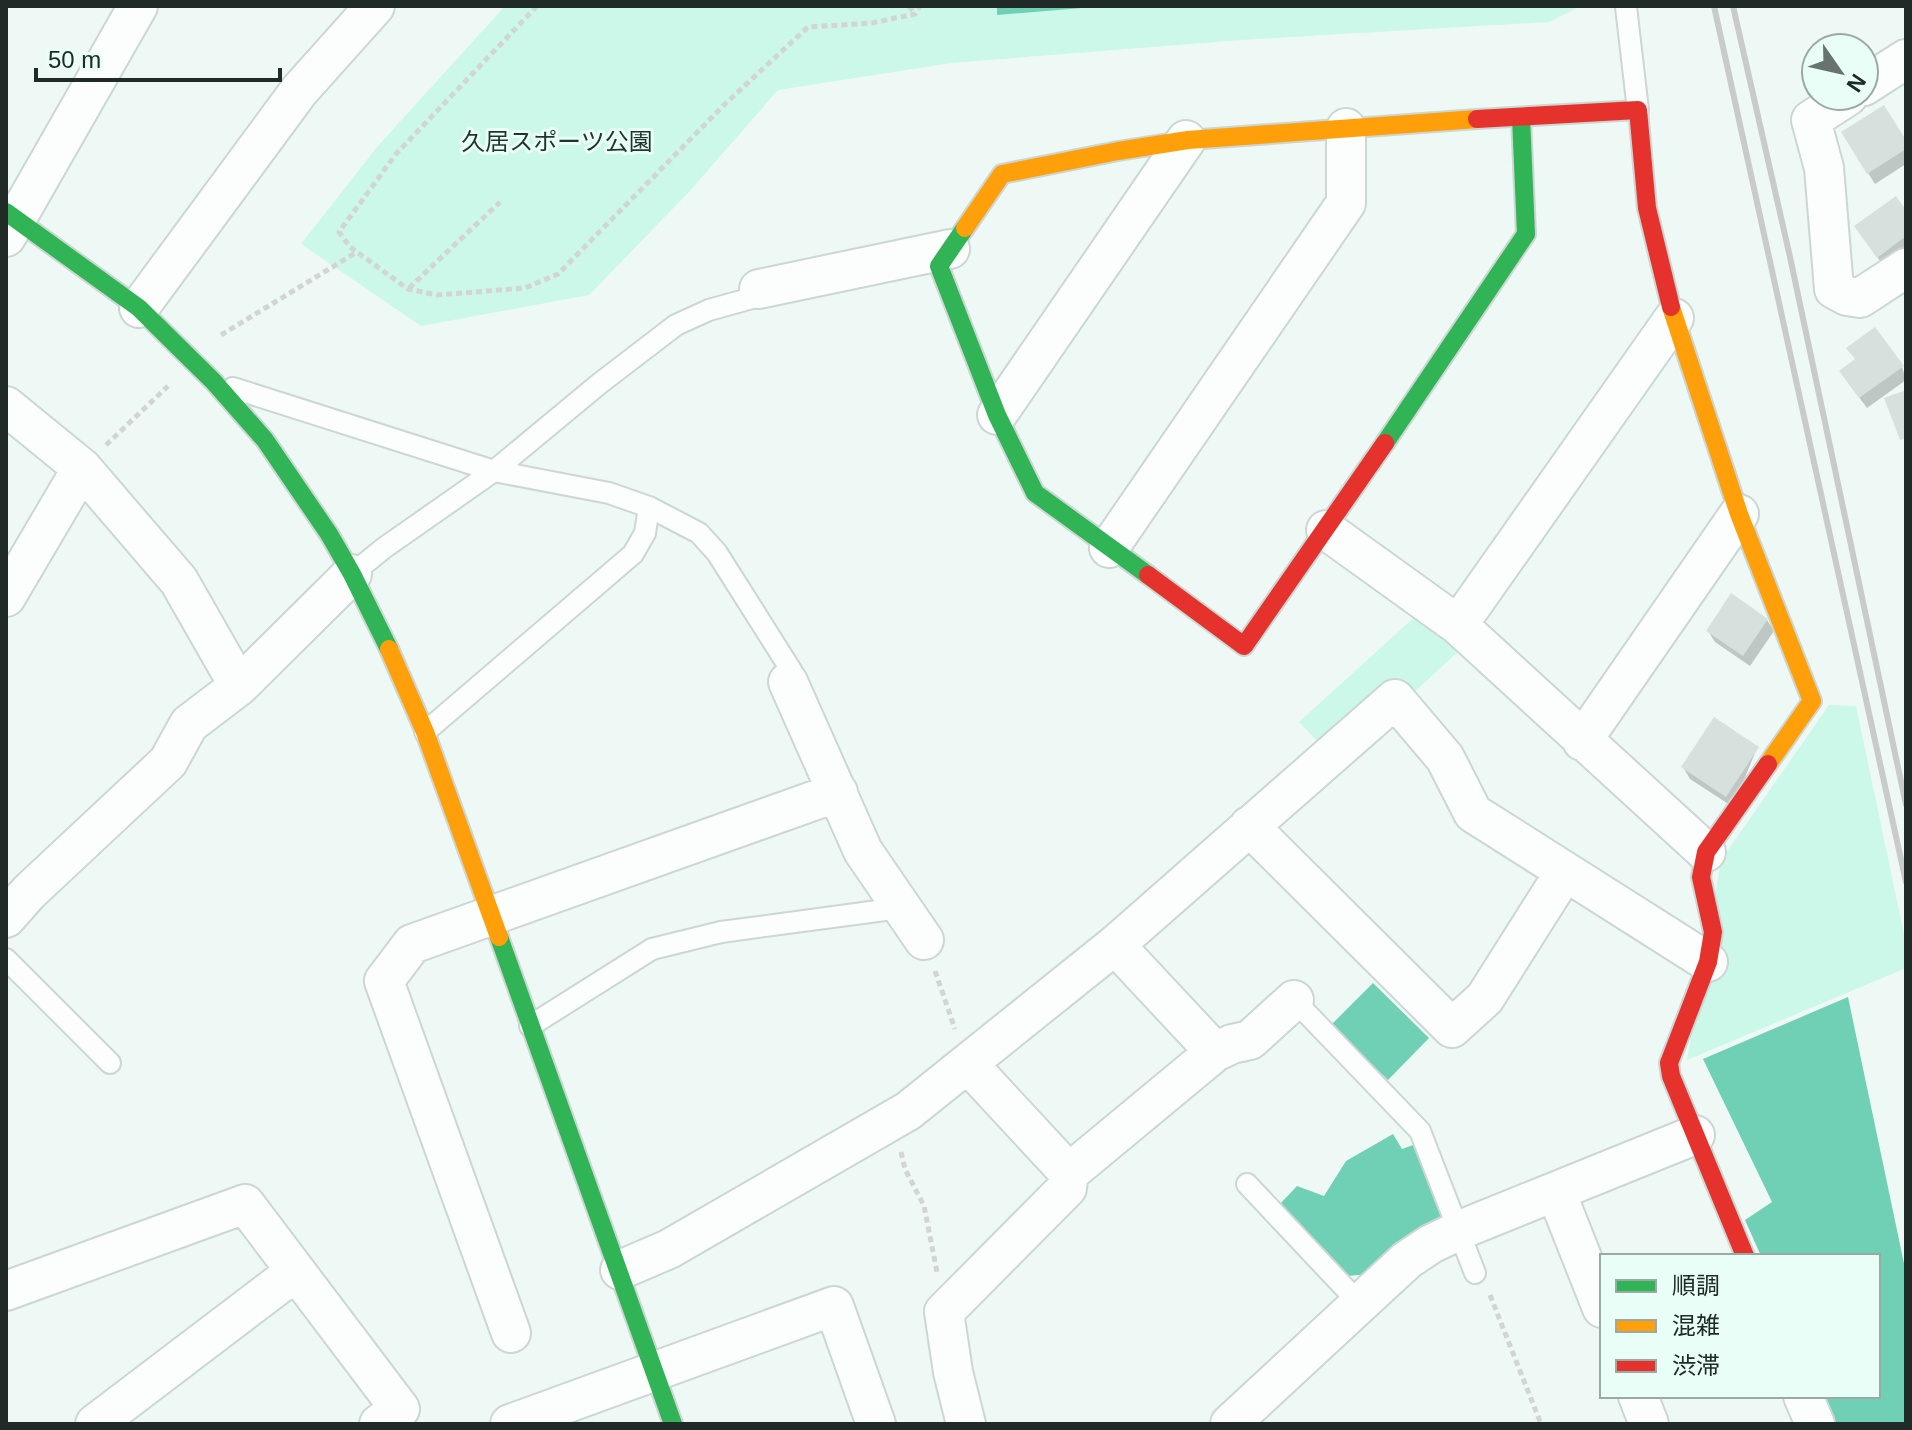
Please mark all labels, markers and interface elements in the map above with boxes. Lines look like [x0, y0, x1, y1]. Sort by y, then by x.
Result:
scale bar [36, 32, 280, 82]
north arrow [1800, 32, 1880, 112]
text: 50 m [48, 46, 101, 73]
text: N [1841, 69, 1871, 96]
park label: 久居スポーツ公園 [461, 128, 653, 155]
legend [1600, 1254, 1880, 1398]
text: 順調 [1672, 1272, 1720, 1299]
text: 混雑 [1672, 1312, 1720, 1339]
text: 渋滞 [1672, 1352, 1720, 1379]

